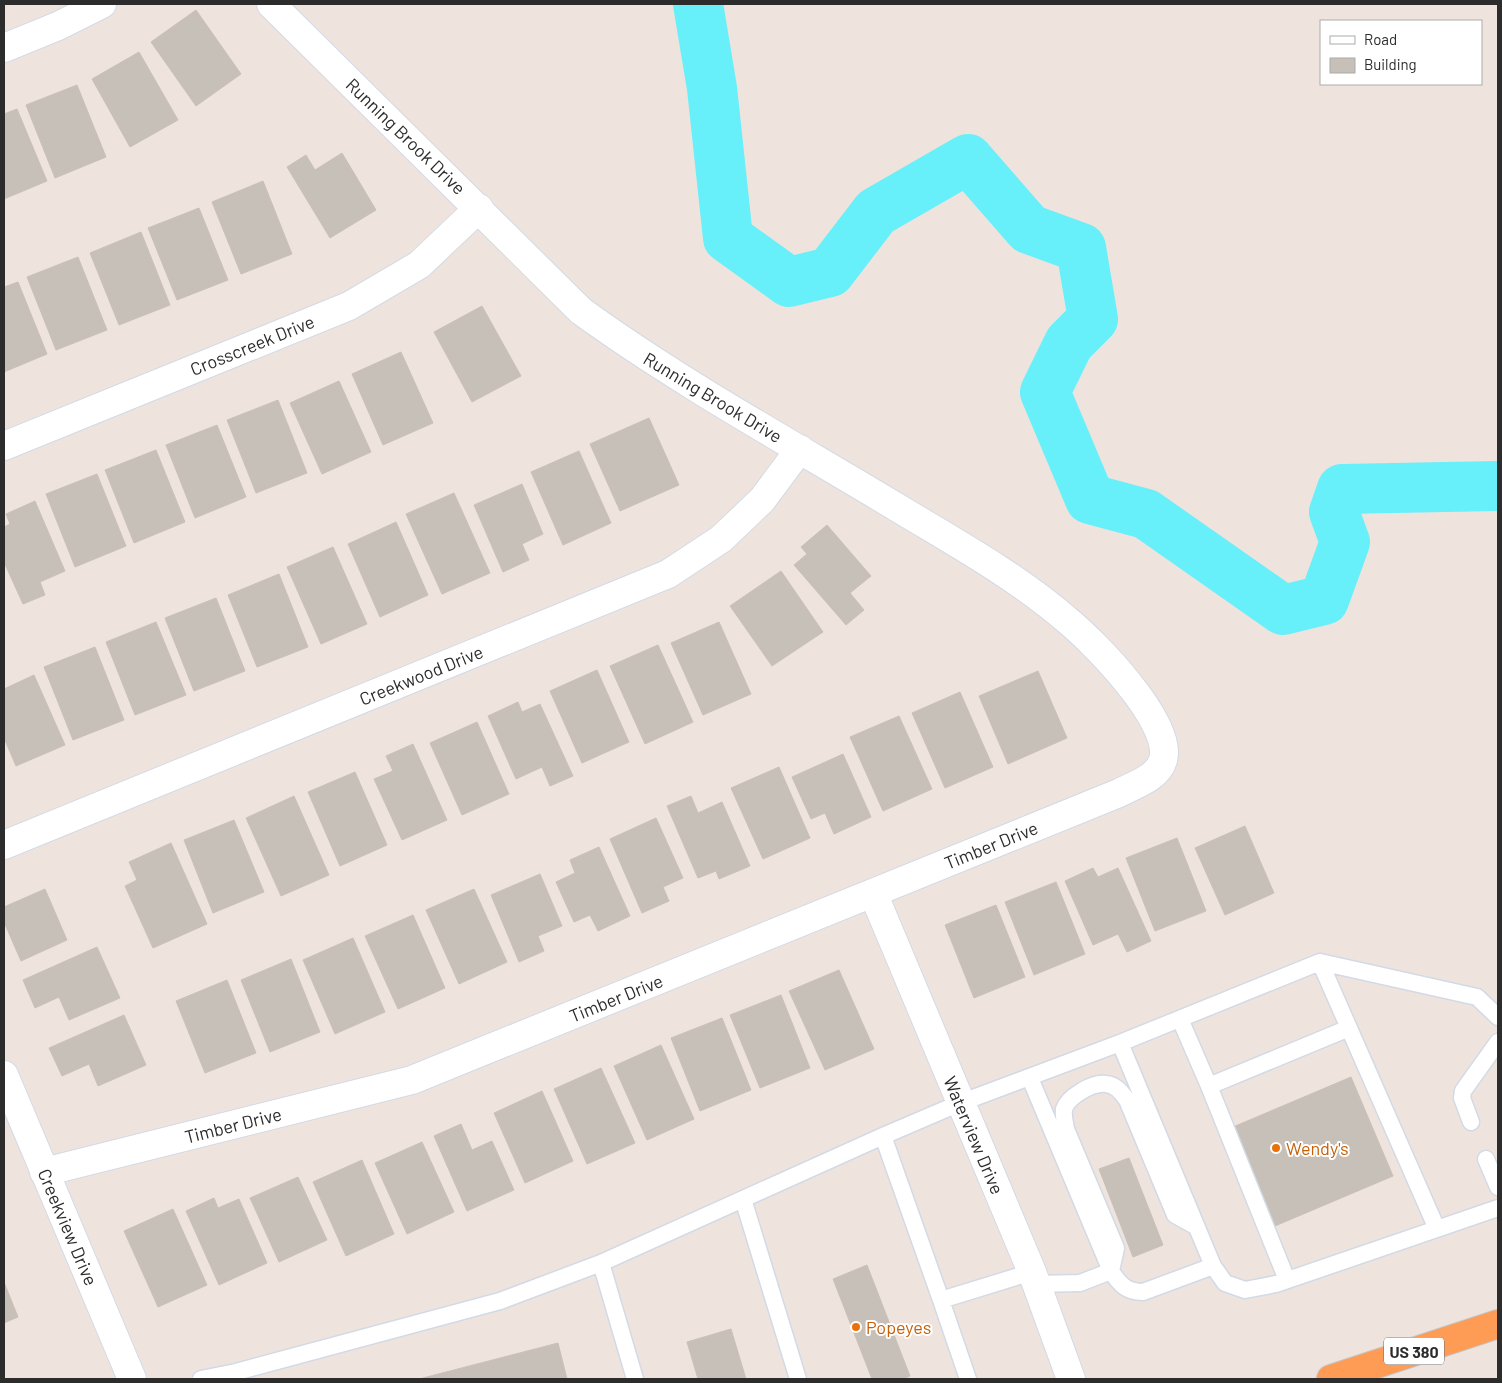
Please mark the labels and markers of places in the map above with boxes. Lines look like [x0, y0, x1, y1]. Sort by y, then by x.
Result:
place label: Wendy's [1286, 1137, 1349, 1159]
marker: Wendy's [1270, 1142, 1282, 1154]
place label: Popeyes [866, 1316, 931, 1338]
marker: Popeyes [850, 1321, 862, 1333]

